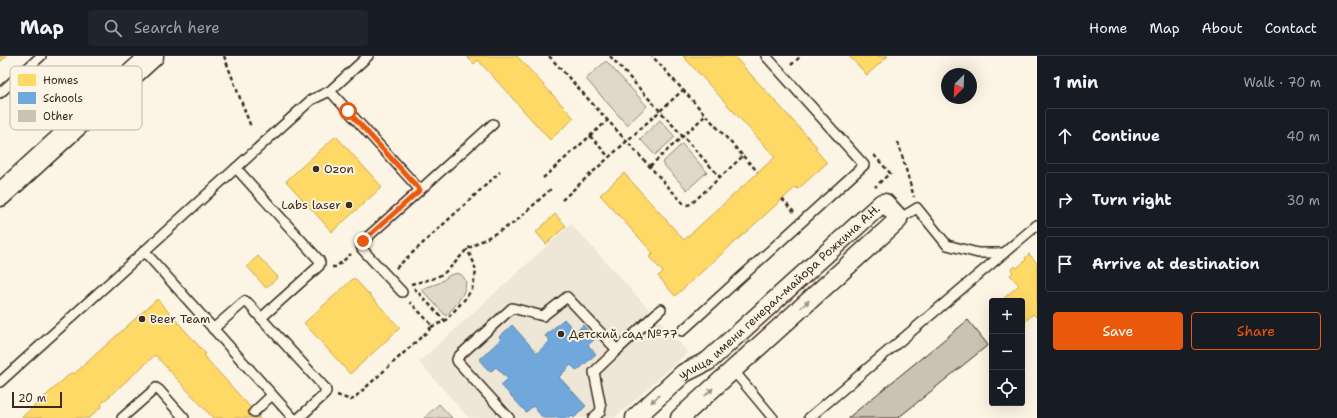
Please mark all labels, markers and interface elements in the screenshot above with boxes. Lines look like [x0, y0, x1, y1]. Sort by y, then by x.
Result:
search box [88, 10, 368, 46]
text: Map [20, 15, 64, 40]
icon: search [102, 17, 124, 39]
text: Search here [134, 18, 220, 38]
text: Home [1089, 19, 1128, 37]
text: Map [1150, 19, 1180, 37]
text: About [1202, 19, 1243, 37]
text: Contact [1265, 19, 1317, 37]
legend [10, 66, 142, 130]
north arrow [941, 68, 977, 104]
text: 1 min [1053, 71, 1098, 93]
text: Homes [43, 73, 79, 88]
text: Walk · 70 m [1244, 74, 1321, 91]
text: Schools [43, 91, 83, 106]
route start [339, 102, 357, 120]
text: Other [43, 109, 74, 124]
icon: ahead [1054, 125, 1076, 147]
text: Continue [1092, 126, 1160, 146]
text: 40 m [1286, 128, 1320, 145]
place label: Ozon [324, 161, 354, 177]
marker: Ozon [311, 164, 321, 174]
icon: right [1054, 189, 1076, 211]
text: Turn right [1092, 190, 1172, 210]
text: 30 m [1286, 192, 1320, 209]
place label: Labs laser [281, 197, 341, 213]
marker: Labs laser [344, 200, 354, 210]
street label: улица имени генерал-майора Рожкина А.Н. [674, 201, 883, 383]
route end [354, 232, 372, 250]
icon: arrive [1054, 253, 1076, 275]
text: Arrive at destination [1092, 254, 1260, 274]
map controls [989, 298, 1025, 406]
button: + [989, 298, 1025, 334]
one-way arrow [800, 300, 811, 309]
place label: Beer Team [150, 311, 210, 327]
button: Save [1053, 312, 1183, 350]
button: Share [1191, 312, 1321, 350]
marker: Beer Team [137, 314, 147, 324]
place label: Детский сад №77 [569, 326, 678, 342]
marker: Детский сад №77 [556, 329, 566, 339]
button: − [989, 334, 1025, 370]
button: locate [989, 370, 1025, 406]
one-way arrow [704, 387, 714, 396]
scale bar [12, 390, 62, 409]
text: 20 m [18, 391, 46, 406]
one-way arrow [650, 395, 660, 404]

